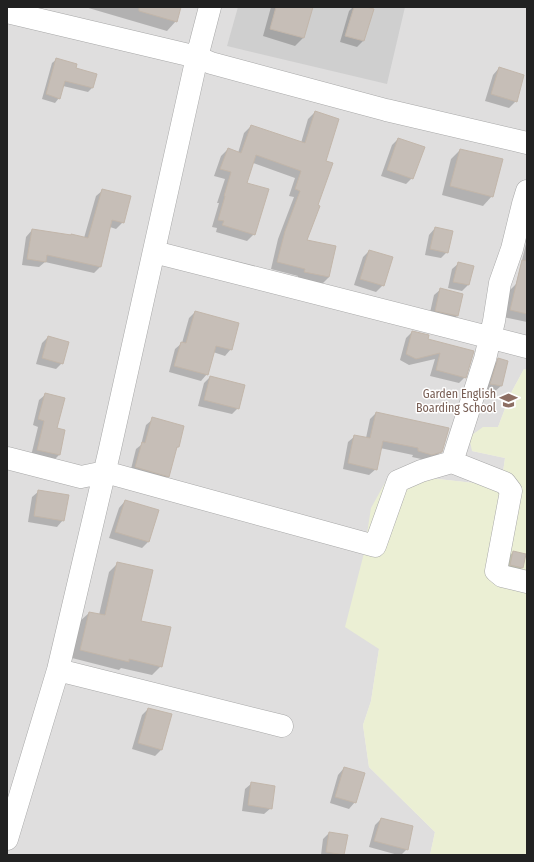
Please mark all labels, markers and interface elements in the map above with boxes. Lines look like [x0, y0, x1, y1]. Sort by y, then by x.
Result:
place label: Garden English Boarding School [416, 387, 496, 415]
school or university icon: Garden English Boarding School [499, 391, 519, 411]

